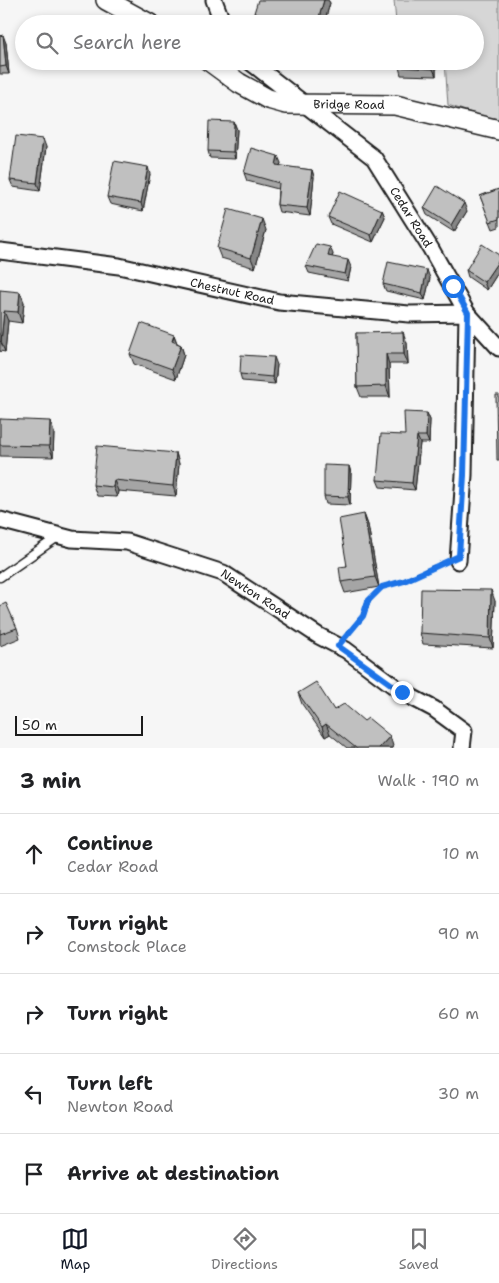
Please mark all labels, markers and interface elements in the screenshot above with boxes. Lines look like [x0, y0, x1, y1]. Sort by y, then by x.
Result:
search box [15, 15, 484, 70]
icon: search [33, 29, 61, 57]
text: Search here [73, 30, 182, 55]
street label: Bridge Road [313, 96, 385, 113]
street label: Cedar Road [386, 184, 436, 251]
street label: Chestnut Road [189, 274, 276, 309]
route start [442, 275, 465, 298]
street label: Newton Road [218, 566, 293, 623]
route end [391, 681, 414, 704]
scale bar [15, 713, 142, 736]
text: 50 m [22, 716, 57, 734]
text: 3 min [20, 767, 81, 795]
text: Walk · 190 m [377, 770, 479, 791]
text: Continue [67, 831, 153, 856]
icon: ahead [20, 840, 48, 868]
text: 10 m [442, 843, 479, 864]
text: Cedar Road [67, 856, 158, 877]
text: Turn right [67, 911, 168, 936]
icon: right [20, 920, 48, 948]
text: 90 m [438, 923, 479, 944]
text: Comstock Place [67, 936, 187, 957]
icon: right [20, 1000, 48, 1028]
text: Turn right [67, 1001, 168, 1026]
text: 60 m [438, 1003, 479, 1024]
text: Turn left [67, 1071, 153, 1096]
icon: left [20, 1080, 48, 1108]
text: 30 m [438, 1083, 479, 1104]
text: Newton Road [67, 1096, 173, 1117]
icon: arrive [20, 1160, 48, 1188]
text: Arrive at destination [67, 1161, 279, 1186]
tab: Map [60, 1225, 90, 1273]
tab: Directions [211, 1225, 278, 1273]
tab: Saved [399, 1225, 439, 1273]

